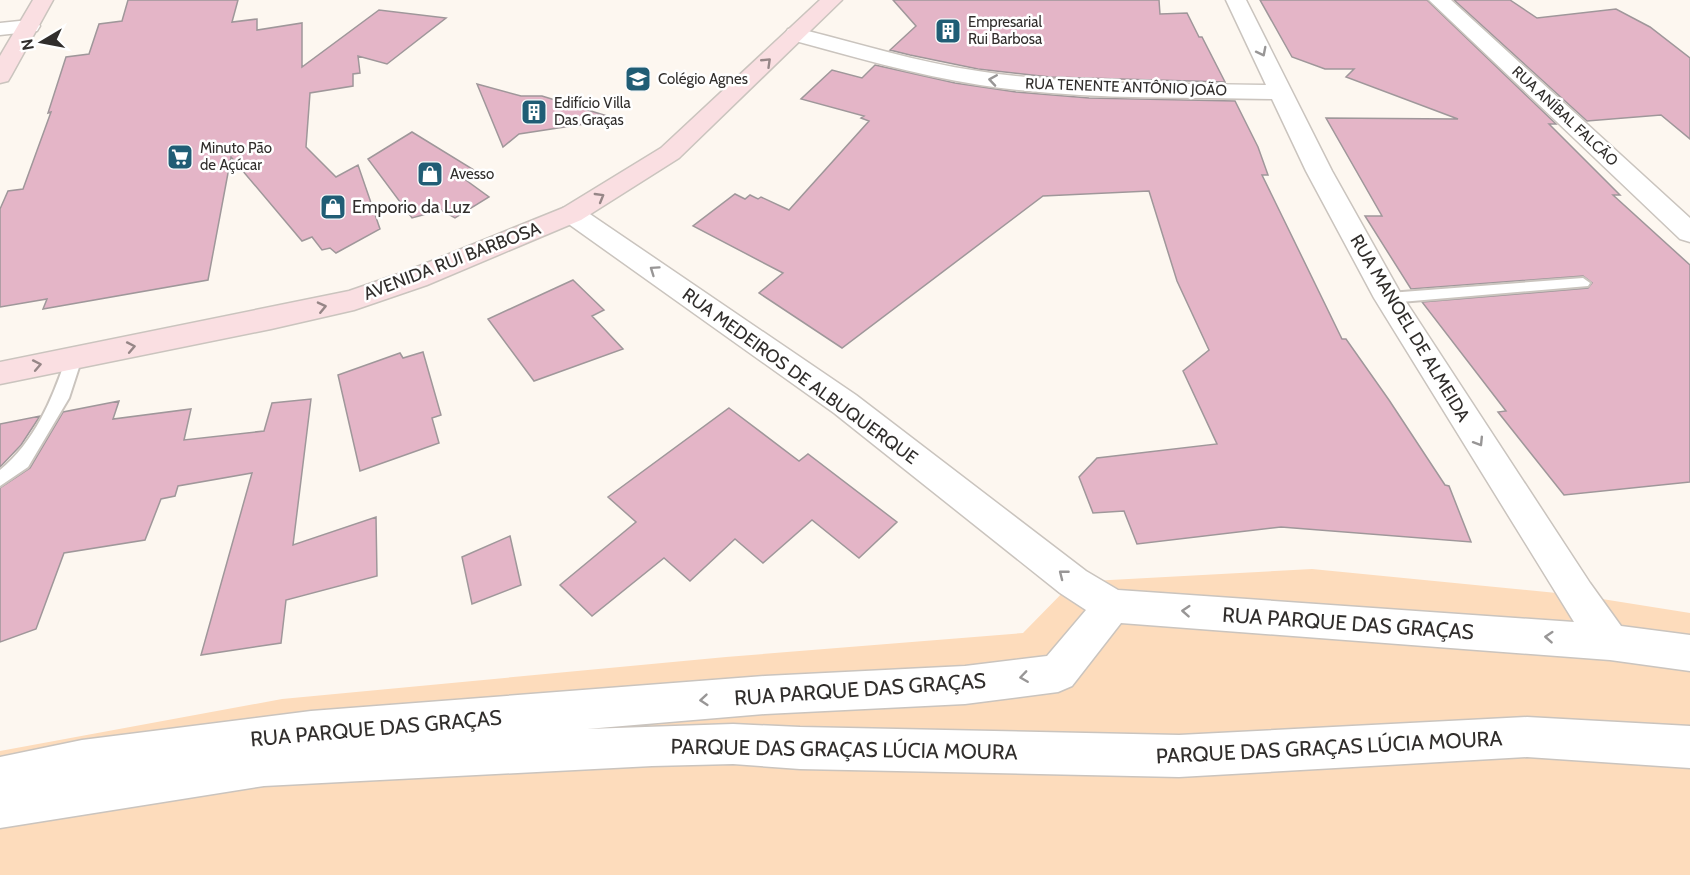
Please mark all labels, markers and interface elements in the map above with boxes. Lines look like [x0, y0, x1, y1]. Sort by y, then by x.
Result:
north arrow [12, 12, 72, 72]
place label: Empresarial Rui Barbosa [968, 13, 1043, 48]
building icon: Empresarial Rui Barbosa [933, 16, 963, 46]
text: N [17, 37, 38, 52]
one-way arrow [1255, 46, 1266, 57]
one-way arrow [761, 58, 771, 69]
street label: RUA ANÍBAL FALCÃO [1508, 62, 1622, 170]
school or university icon: Colégio Agnes [623, 64, 653, 94]
place label: Colégio Agnes [658, 70, 748, 88]
street label: RUA TENENTE ANTÔNIO JOÃO [1025, 73, 1227, 100]
one-way arrow [988, 75, 998, 87]
place label: Edifício Villa Das Graças [554, 94, 631, 129]
building icon: Edifício Villa Das Graças [519, 97, 549, 127]
place label: Minuto Pão de Açúcar [200, 139, 272, 174]
supermarket icon: Minuto Pão de Açúcar [165, 142, 195, 172]
shop icon: Avesso [415, 159, 445, 189]
place label: Avesso [450, 165, 494, 183]
shop icon: Emporio da Luz [318, 192, 348, 222]
one-way arrow [594, 193, 604, 205]
place label: Emporio da Luz [352, 196, 471, 218]
street label: AVENIDA RUI BARBOSA [360, 217, 544, 305]
street label: RUA MANOEL DE ALMEIDA [1345, 230, 1475, 426]
one-way arrow [649, 266, 660, 277]
street label: RUA MEDEIROS DE ALBUQUERQUE [678, 283, 922, 469]
one-way arrow [317, 302, 327, 315]
one-way arrow [126, 341, 136, 354]
one-way arrow [31, 359, 41, 372]
one-way arrow [1472, 436, 1483, 447]
one-way arrow [1059, 570, 1070, 581]
street label: RUA PARQUE DAS GRAÇAS [1221, 602, 1475, 644]
one-way arrow [1182, 605, 1191, 618]
one-way arrow [1544, 631, 1553, 644]
street label: RUA PARQUE DAS GRAÇAS [733, 668, 987, 710]
one-way arrow [1020, 671, 1029, 683]
one-way arrow [700, 693, 709, 706]
street label: RUA PARQUE DAS GRAÇAS [249, 705, 503, 751]
street label: PARQUE DAS GRAÇAS LÚCIA MOURA [1155, 725, 1503, 769]
street label: PARQUE DAS GRAÇAS LÚCIA MOURA [670, 733, 1018, 765]

